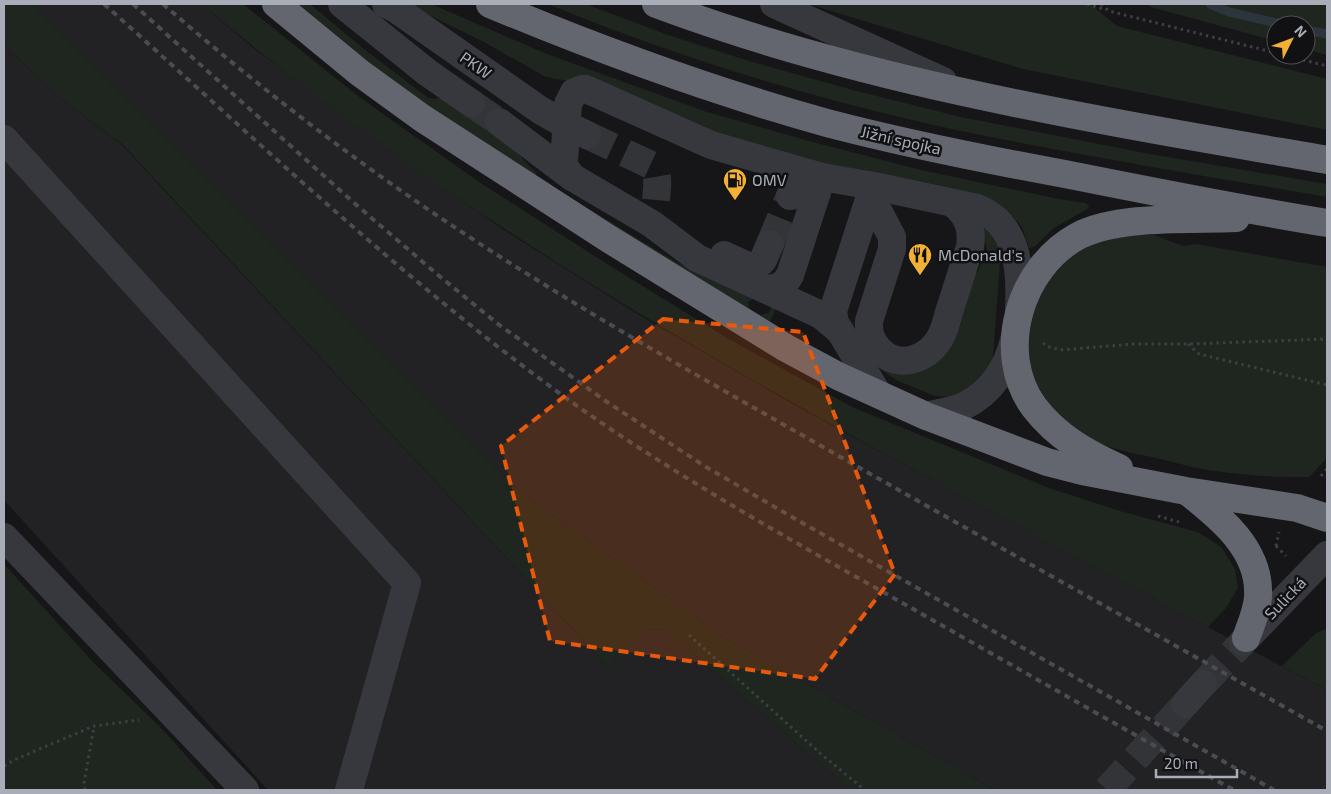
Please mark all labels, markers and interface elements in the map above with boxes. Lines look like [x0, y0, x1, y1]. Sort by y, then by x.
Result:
north arrow [1266, 15, 1316, 65]
text: N [1291, 22, 1311, 40]
street label: PKW [457, 47, 496, 82]
street label: Jižní spojka [859, 121, 943, 159]
fuel station icon: OMV [722, 167, 748, 201]
place label: OMV [752, 170, 787, 189]
restaurant icon: McDonald's [907, 242, 933, 276]
place label: McDonald's [938, 245, 1023, 264]
street label: Sulická [1260, 573, 1309, 623]
scale bar [1156, 746, 1237, 778]
text: 20 m [1164, 754, 1198, 772]

